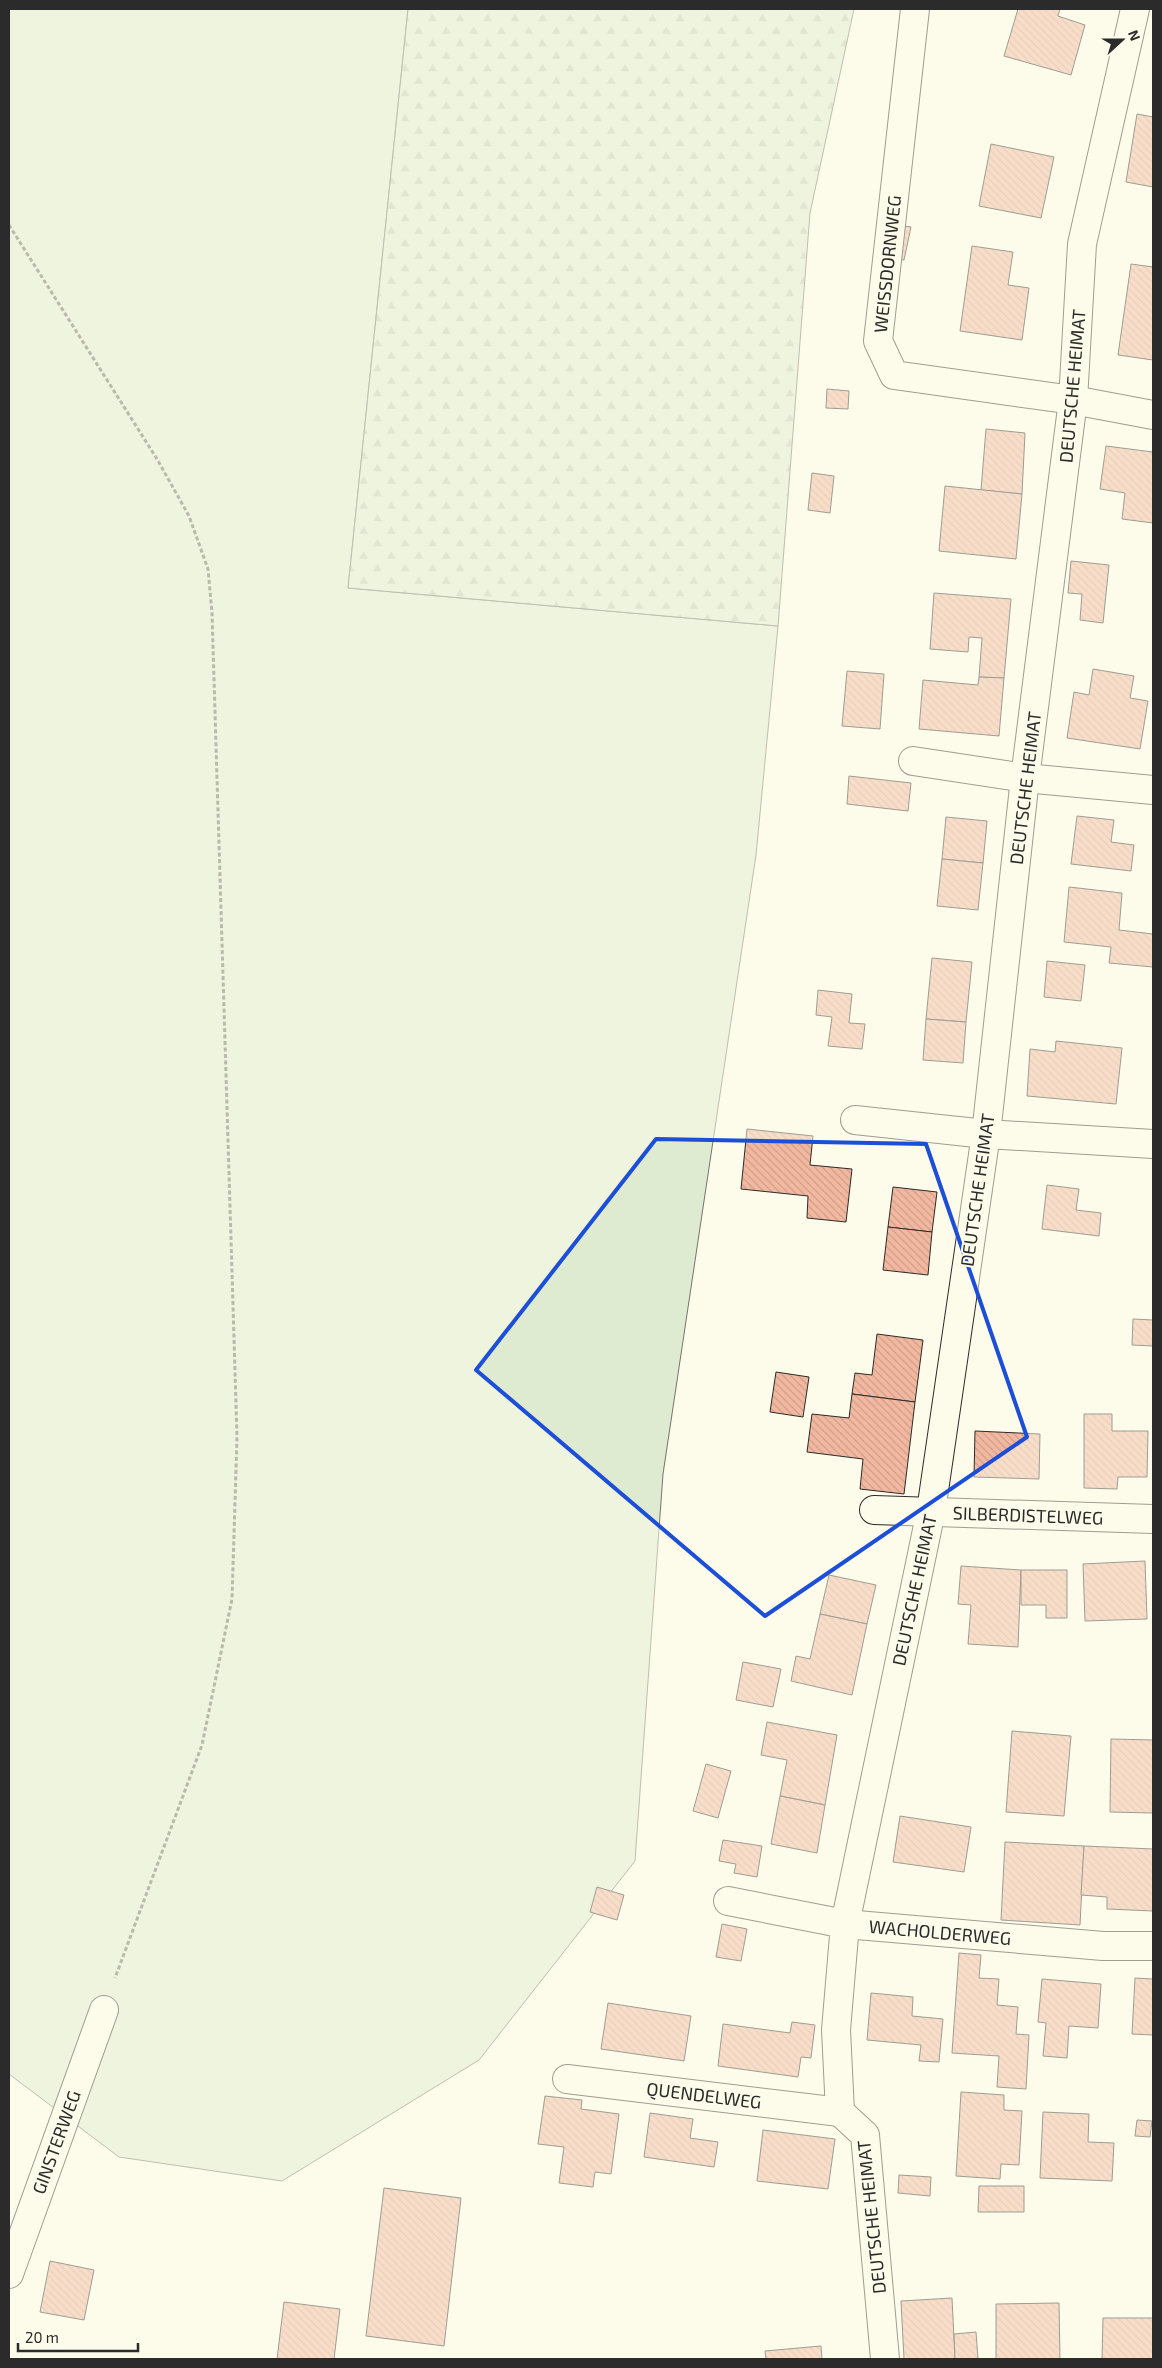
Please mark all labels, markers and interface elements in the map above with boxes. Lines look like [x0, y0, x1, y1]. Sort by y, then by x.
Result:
north arrow [1097, 15, 1147, 65]
text: N [1125, 27, 1144, 43]
street label: WEISSDORNWEG [869, 194, 905, 334]
street label: DEUTSCHE HEIMAT [1054, 308, 1090, 464]
street label: DEUTSCHE HEIMAT [1005, 710, 1045, 866]
street label: DEUTSCHE HEIMAT [955, 1112, 999, 1268]
street label: SILBERDISTELWEG [952, 1501, 1104, 1529]
street label: DEUTSCHE HEIMAT [887, 1512, 941, 1668]
street label: WACHOLDERWEG [868, 1915, 1012, 1949]
street label: QUENDELWEG [645, 2077, 763, 2113]
street label: GINSTERWEG [27, 2087, 85, 2197]
street label: DEUTSCHE HEIMAT [852, 2139, 890, 2295]
scale bar [18, 2320, 138, 2352]
text: 20 m [25, 2328, 59, 2346]

